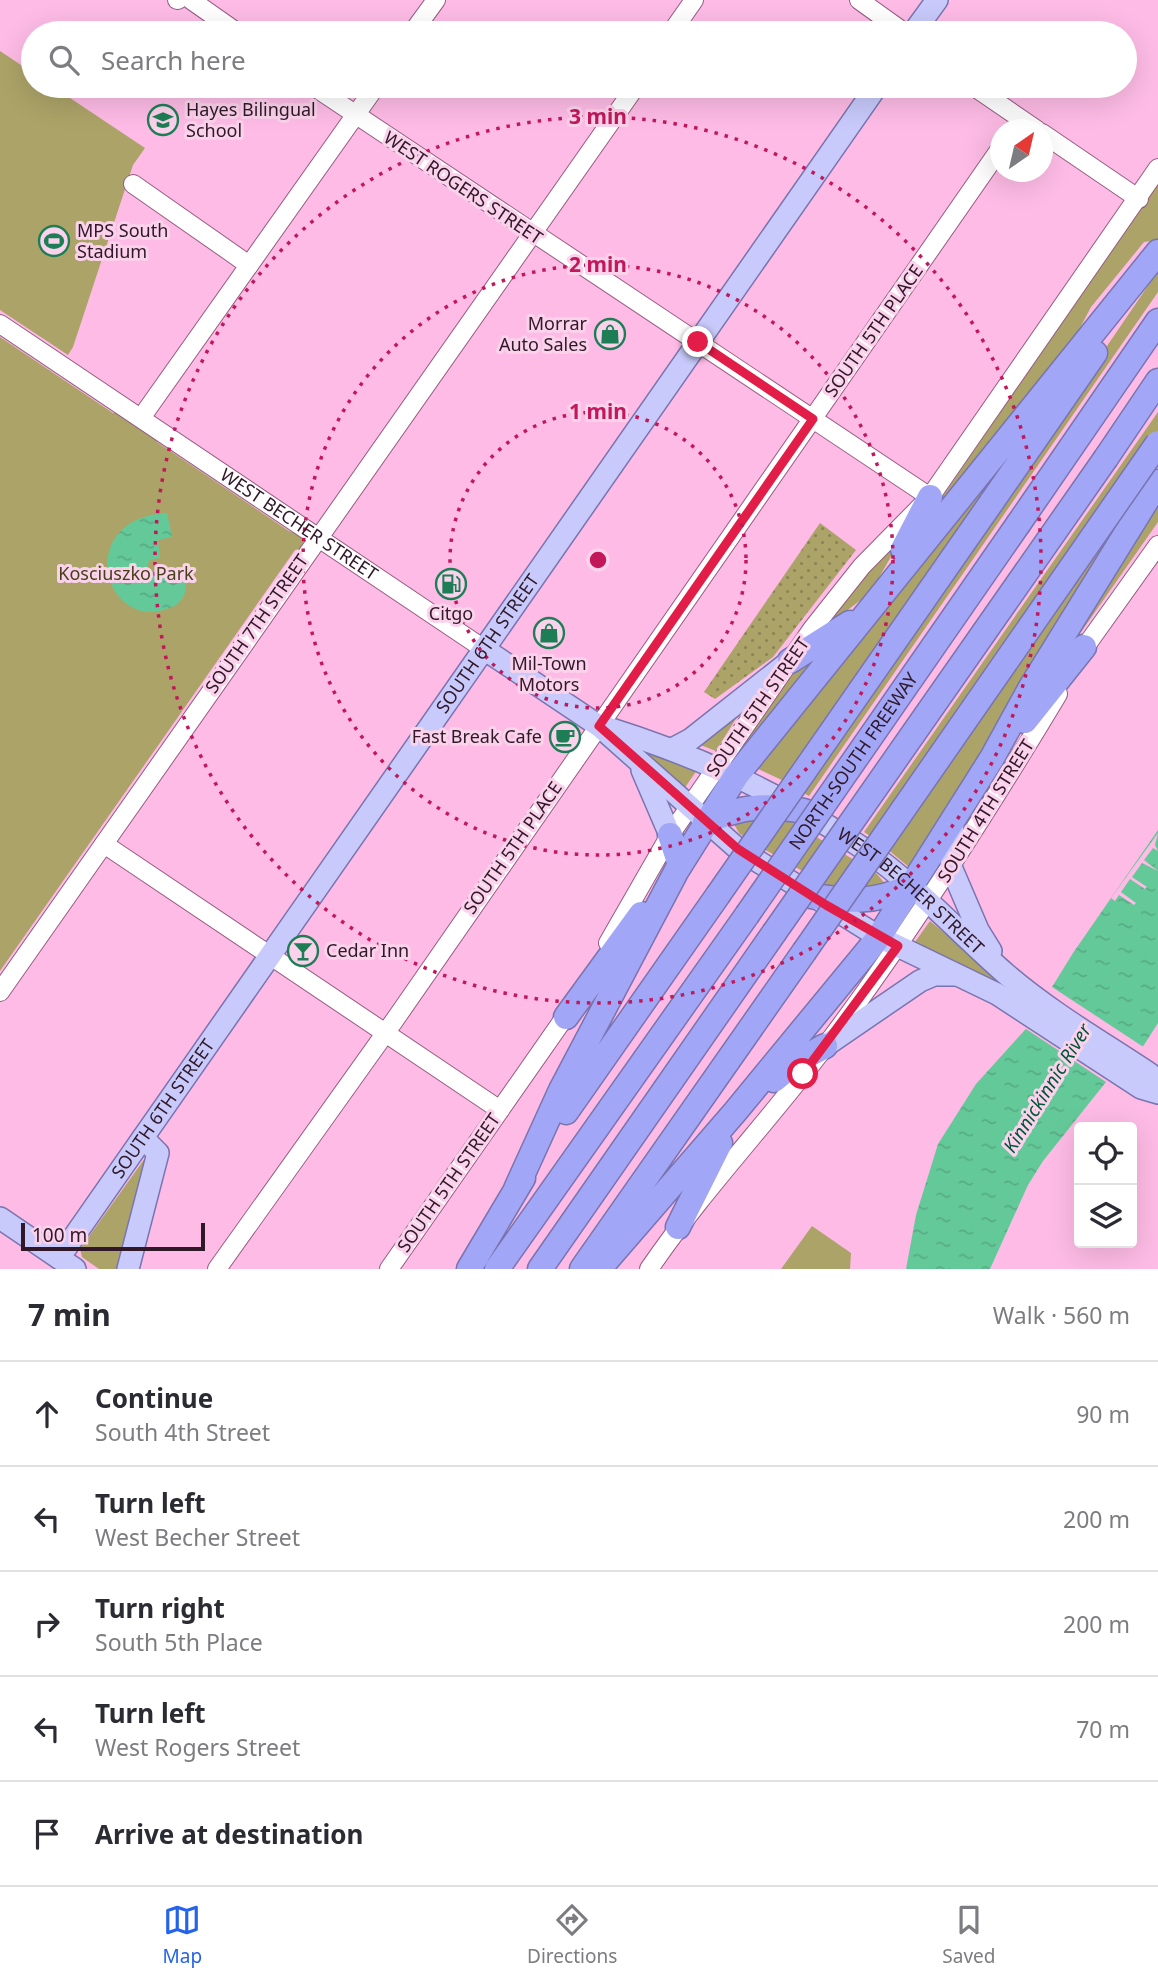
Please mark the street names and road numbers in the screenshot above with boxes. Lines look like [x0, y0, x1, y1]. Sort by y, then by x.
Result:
street label: WEST ROGERS STREET [380, 125, 548, 249]
street label: SOUTH 5TH PLACE [819, 260, 928, 401]
street label: WEST BECHER STREET [216, 462, 383, 585]
street label: SOUTH 7TH STREET [199, 549, 313, 698]
street label: SOUTH 6TH STREET [430, 569, 544, 718]
street label: SOUTH 5TH STREET [700, 632, 814, 781]
street label: NORTH-SOUTH FREEWAY [783, 667, 923, 854]
street label: SOUTH 4TH STREET [931, 734, 1039, 887]
street label: SOUTH 5TH PLACE [458, 777, 567, 918]
street label: WEST BECHER STREET [833, 822, 990, 959]
street label: SOUTH 6TH STREET [105, 1034, 219, 1183]
street label: SOUTH 5TH STREET [391, 1108, 505, 1257]

